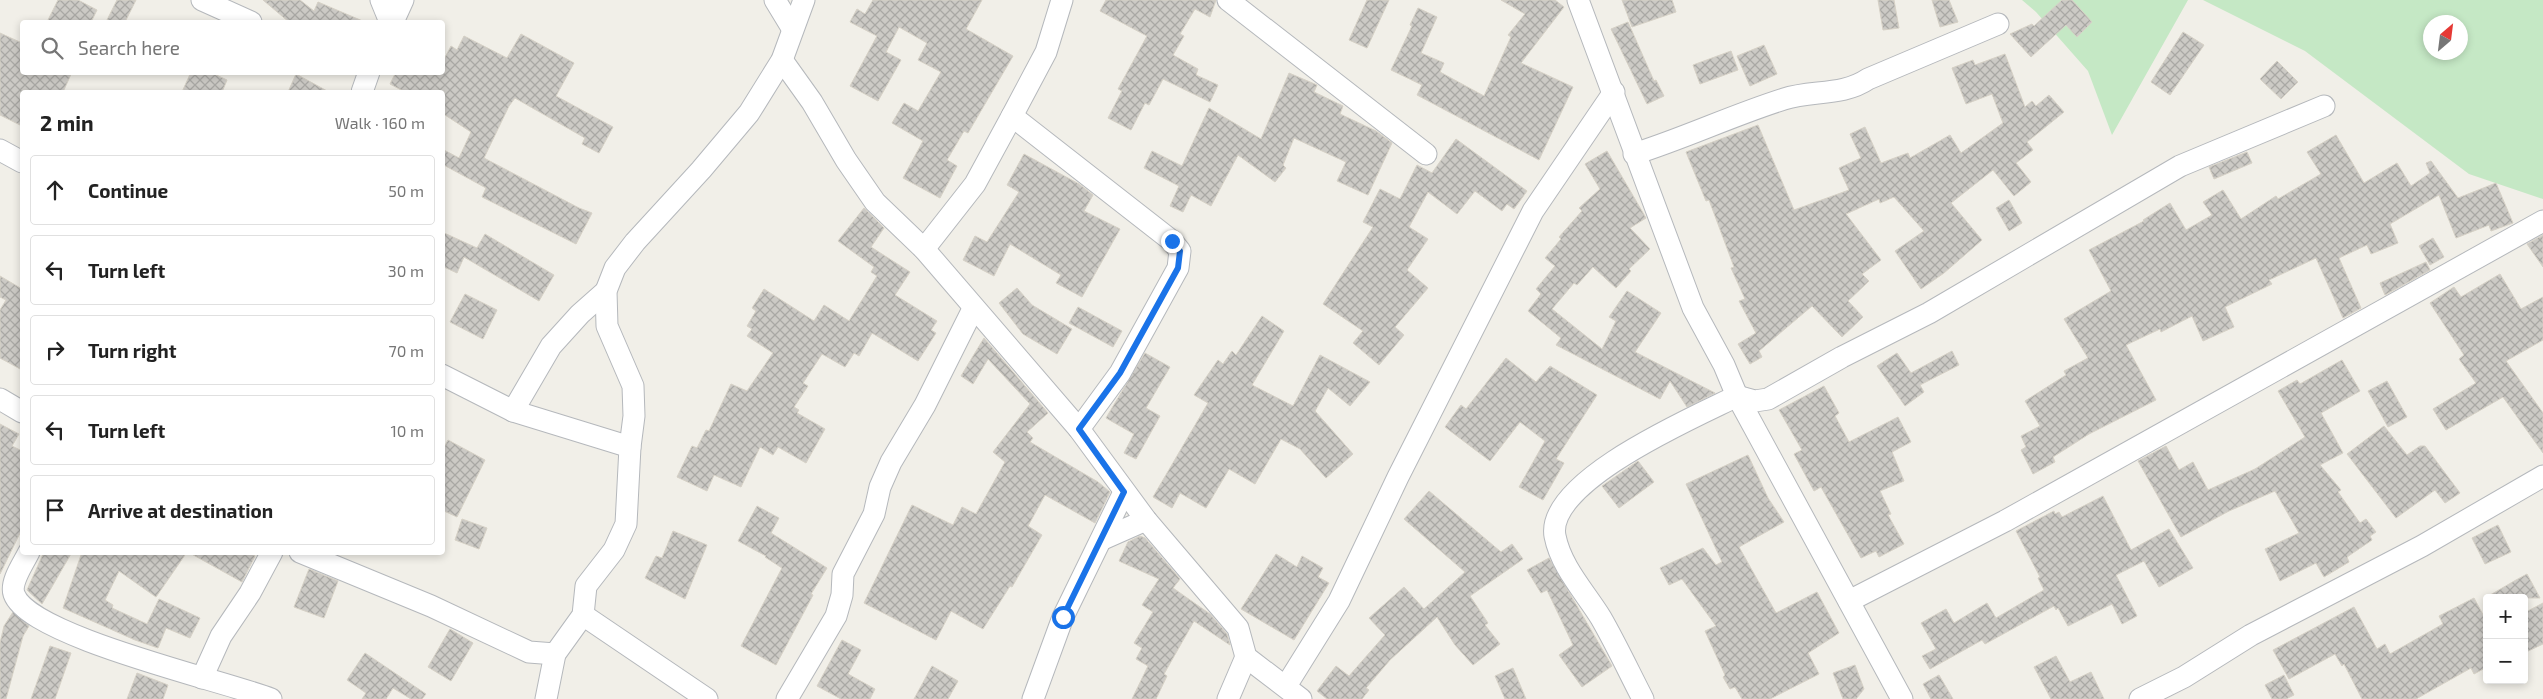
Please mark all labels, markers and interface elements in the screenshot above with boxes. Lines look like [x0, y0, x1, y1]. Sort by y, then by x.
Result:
north arrow [2423, 15, 2468, 60]
search box [20, 20, 445, 75]
icon: search [38, 34, 66, 62]
text: Search here [78, 36, 180, 59]
text: 2 min [40, 110, 94, 135]
text: Walk · 160 m [335, 113, 425, 132]
icon: ahead [41, 176, 69, 204]
text: Continue [88, 179, 168, 202]
text: 50 m [388, 181, 424, 200]
route end [1161, 230, 1184, 253]
icon: left [41, 256, 69, 284]
text: Turn left [88, 259, 165, 282]
text: 30 m [388, 261, 424, 280]
icon: right [41, 336, 69, 364]
text: Turn right [88, 339, 176, 362]
text: 70 m [389, 341, 424, 360]
icon: left [41, 416, 69, 444]
text: Turn left [88, 419, 165, 442]
text: 10 m [390, 421, 424, 440]
icon: arrive [41, 496, 69, 524]
text: Arrive at destination [88, 499, 273, 522]
map controls [2483, 594, 2528, 684]
button: + [2483, 594, 2528, 639]
route start [1052, 606, 1075, 629]
button: − [2483, 639, 2528, 684]

